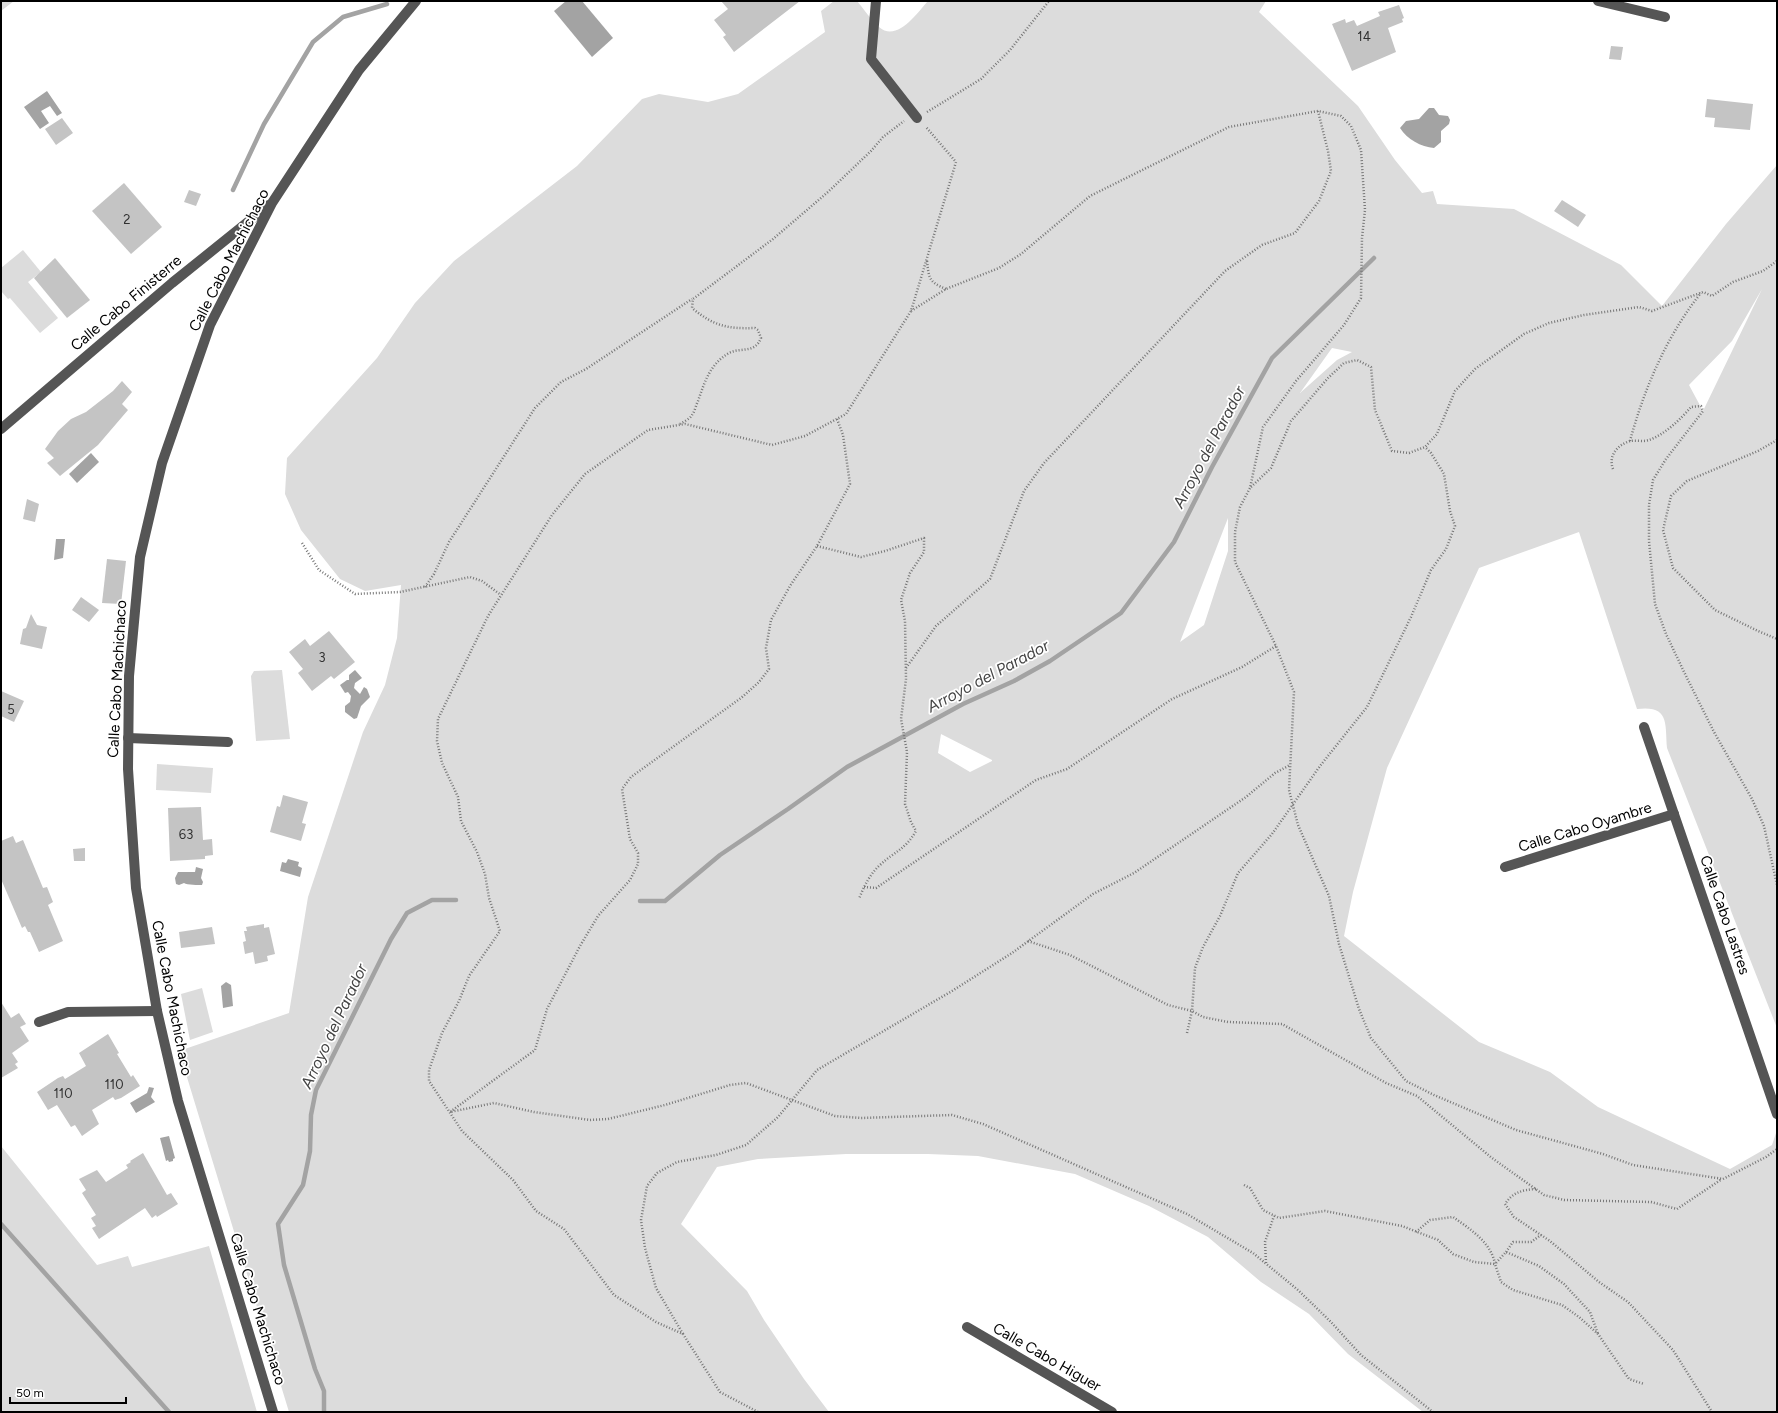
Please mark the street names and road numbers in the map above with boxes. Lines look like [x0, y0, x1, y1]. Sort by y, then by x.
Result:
street label: Calle Cabo Machichaco [185, 185, 273, 334]
street label: Calle Cabo Finisterre [67, 251, 185, 355]
street label: Calle Cabo Machichaco [104, 599, 130, 758]
street label: Calle Cabo Oyambre [1516, 798, 1654, 856]
street label: Calle Cabo Lastres [1696, 853, 1754, 977]
street label: Calle Cabo Machichaco [148, 919, 196, 1077]
street label: Calle Cabo Machichaco [226, 1231, 290, 1387]
street label: Calle Cabo Higuer [990, 1319, 1104, 1395]

